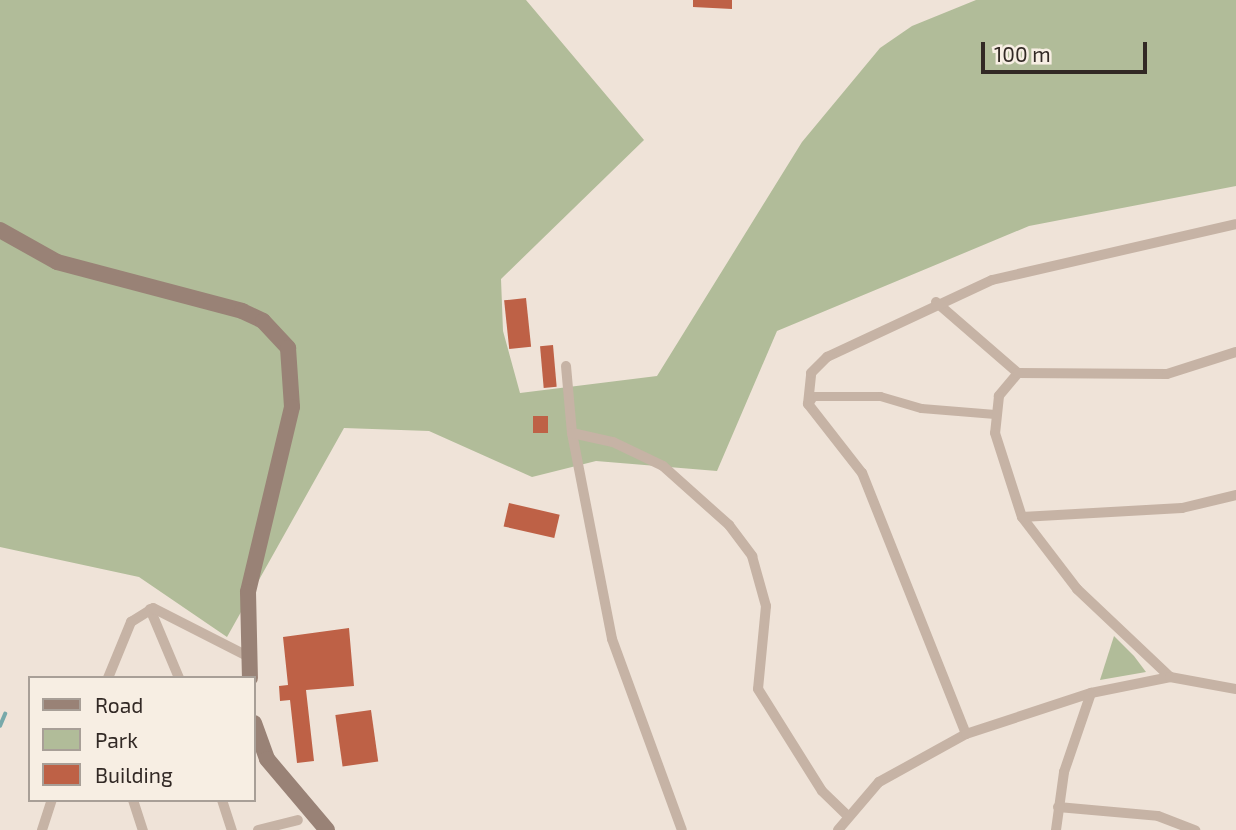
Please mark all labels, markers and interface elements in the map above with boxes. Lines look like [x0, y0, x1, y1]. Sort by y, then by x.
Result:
scale bar [984, 28, 1150, 72]
text: 100 m [994, 41, 1051, 66]
legend [28, 676, 256, 802]
text: Road [95, 692, 143, 717]
text: Park [95, 727, 138, 752]
text: Building [95, 762, 173, 787]

